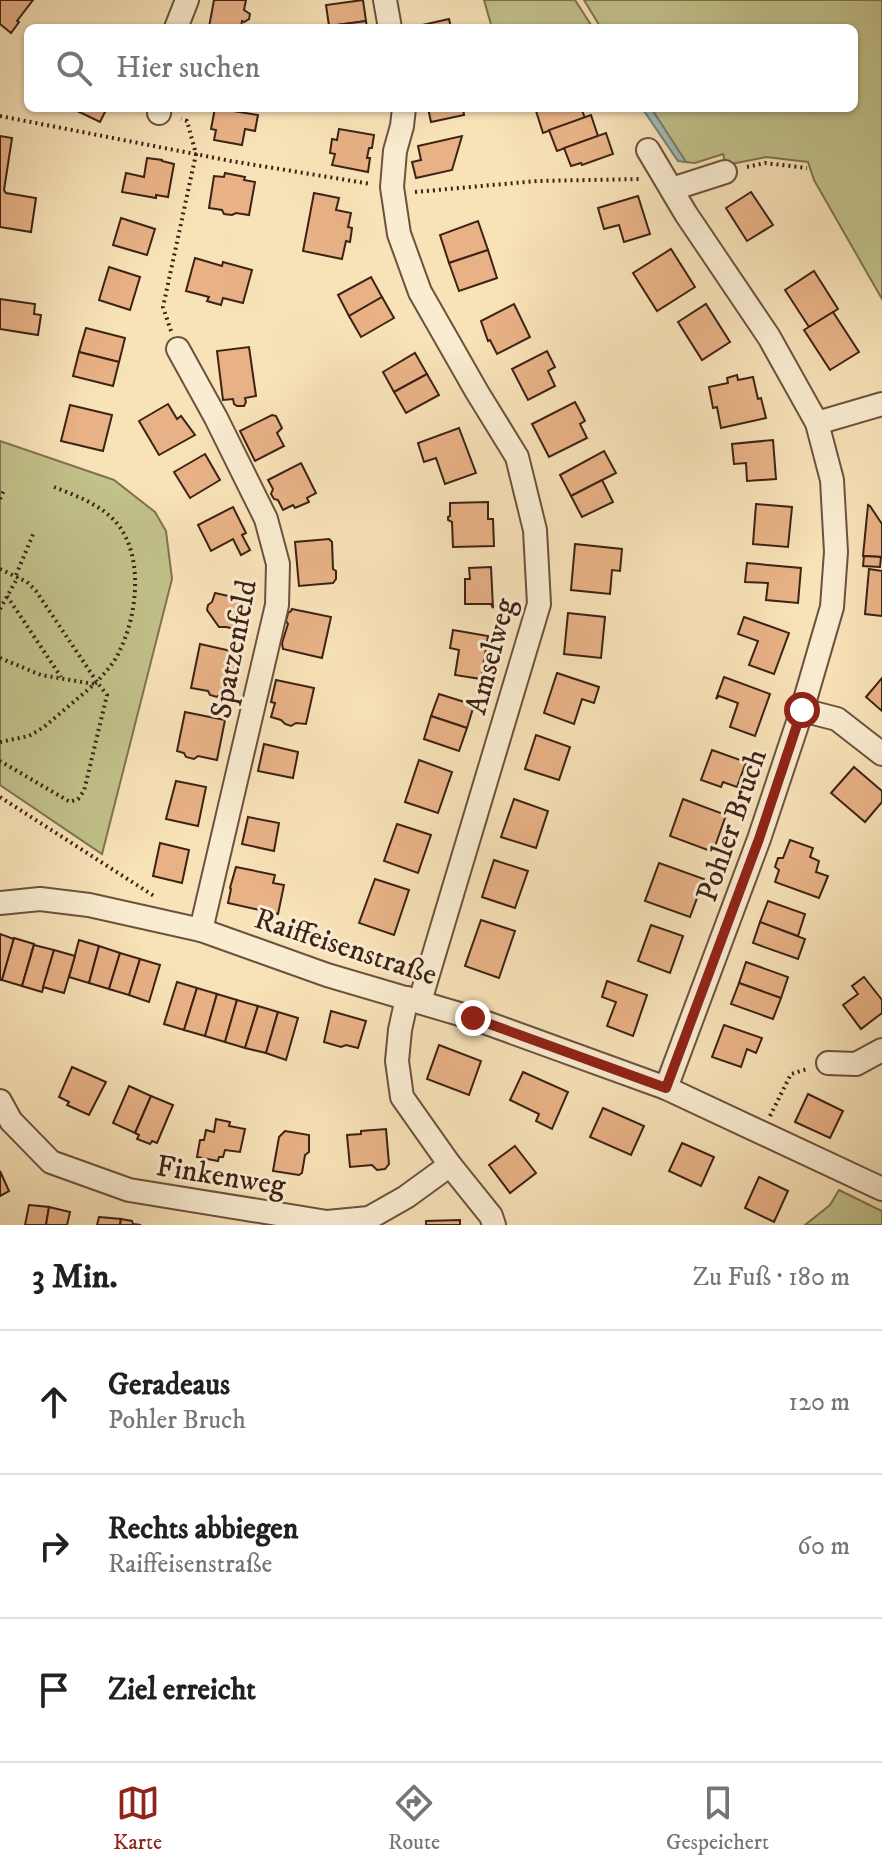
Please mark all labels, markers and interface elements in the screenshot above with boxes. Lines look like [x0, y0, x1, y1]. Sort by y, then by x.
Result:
search box [24, 24, 858, 112]
icon: search [52, 46, 96, 90]
text: Hier suchen [116, 50, 260, 87]
street label: Spatzenfeld [203, 577, 266, 722]
street label: Amselweg [458, 594, 525, 719]
route start [784, 692, 820, 728]
street label: Pohler Bruch [689, 744, 776, 907]
street label: Raiffeisenstraße [250, 901, 441, 994]
route end [455, 1000, 491, 1036]
street label: Finkenweg [153, 1148, 289, 1205]
text: 3 Min. [32, 1256, 118, 1298]
text: Zu Fuß · 180 m [693, 1261, 850, 1294]
text: Geradeaus [108, 1367, 230, 1404]
icon: ahead [32, 1380, 76, 1424]
text: 120 m [789, 1386, 850, 1419]
text: Pohler Bruch [108, 1404, 246, 1437]
text: Rechts abbiegen [108, 1511, 298, 1548]
icon: right [32, 1524, 76, 1568]
text: 60 m [797, 1530, 850, 1563]
text: Raiffeisenstraße [108, 1548, 272, 1581]
icon: arrive [32, 1668, 76, 1712]
text: Ziel erreicht [108, 1672, 256, 1709]
tab: Karte [113, 1781, 162, 1856]
tab: Route [388, 1781, 440, 1856]
tab: Gespeichert [666, 1781, 769, 1856]

